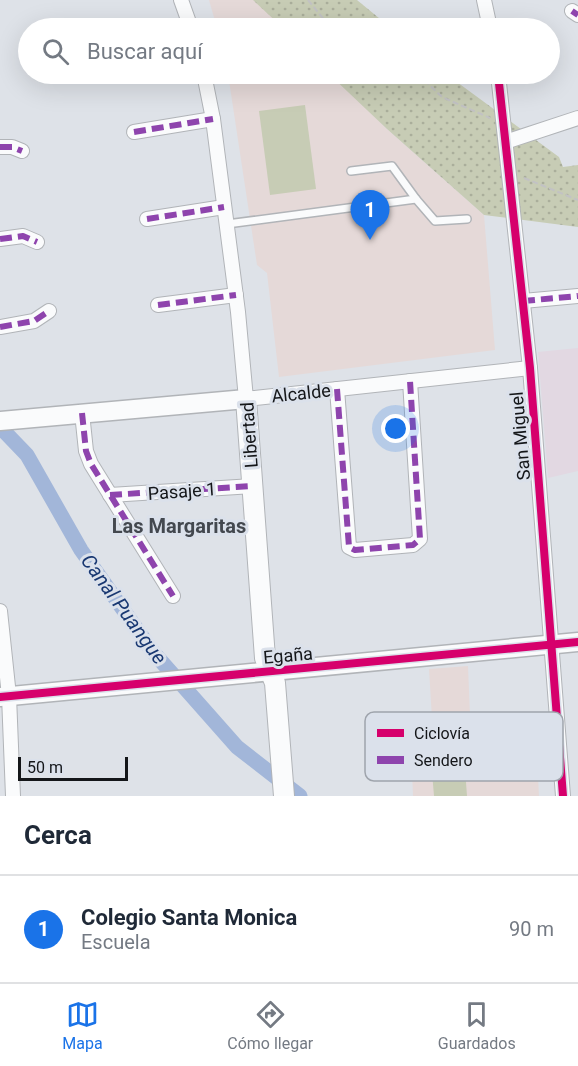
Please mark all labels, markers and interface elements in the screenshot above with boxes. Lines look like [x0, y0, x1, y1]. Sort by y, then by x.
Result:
search box [18, 18, 560, 84]
icon: search [39, 35, 72, 68]
text: Buscar aquí [87, 39, 203, 64]
pin: 1 [350, 190, 389, 240]
street label: Alcalde [270, 379, 332, 407]
street label: San Miguel [506, 391, 534, 481]
street label: Libertad [236, 401, 262, 469]
your location [381, 414, 410, 443]
street label: Pasaje 1 [147, 478, 217, 504]
district label: Las Margaritas [112, 514, 246, 538]
water label: Canal Puangue [76, 549, 172, 669]
street label: Egaña [262, 642, 314, 668]
legend [365, 712, 563, 781]
text: Ciclovía [414, 724, 470, 743]
text: Sendero [414, 751, 473, 770]
scale bar [18, 754, 128, 782]
text: 50 m [27, 758, 63, 777]
text: Cerca [24, 820, 92, 850]
text: Colegio Santa Monica [81, 905, 297, 930]
text: 1 [38, 917, 49, 941]
text: 90 m [509, 917, 554, 941]
text: Escuela [81, 930, 151, 954]
tab: Mapa [62, 998, 103, 1053]
tab: Cómo llegar [227, 998, 313, 1053]
tab: Guardados [438, 998, 516, 1053]

